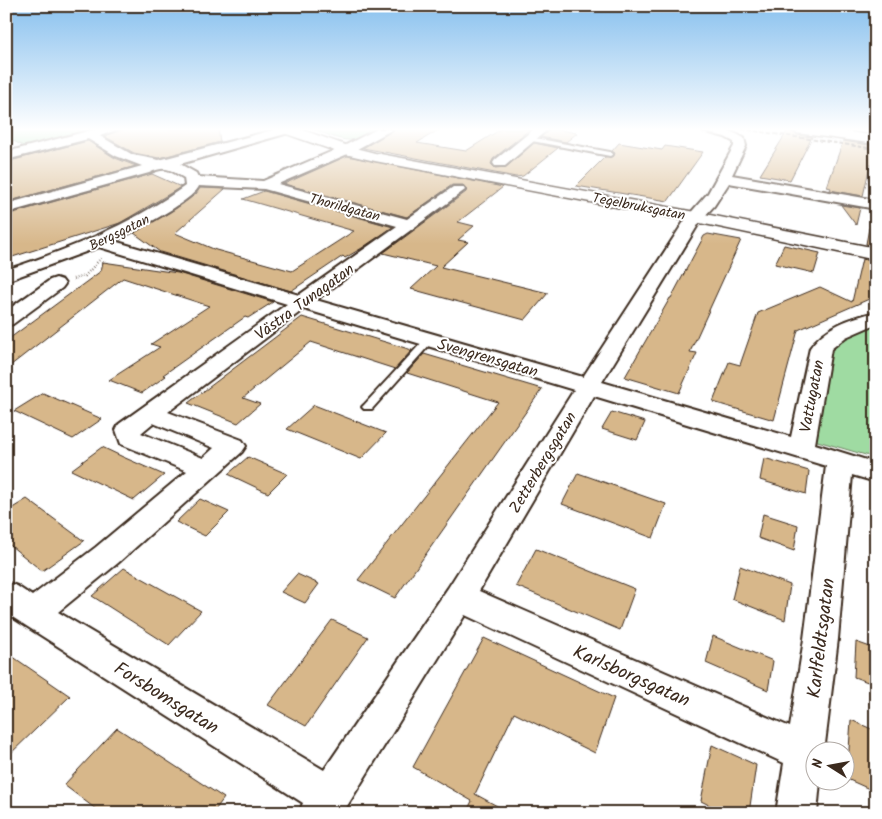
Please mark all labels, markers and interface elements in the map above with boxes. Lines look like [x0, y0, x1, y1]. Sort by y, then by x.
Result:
street label: Tegelbruksgatan [591, 187, 687, 227]
street label: Thorildgatan [307, 188, 383, 228]
street label: Bergsgatan [85, 209, 154, 257]
street label: Västra Tunagatan [250, 257, 360, 347]
street label: Svengrensgatan [434, 332, 541, 385]
street label: Vattugatan [793, 358, 832, 435]
street label: Zetterbergsgatan [503, 407, 584, 518]
street label: Karlfeldtsgatan [800, 577, 844, 700]
street label: Karlsborgsgatan [568, 638, 695, 716]
street label: Forsbomsgatan [108, 654, 224, 743]
north arrow [804, 742, 854, 792]
text: N [807, 757, 830, 770]

